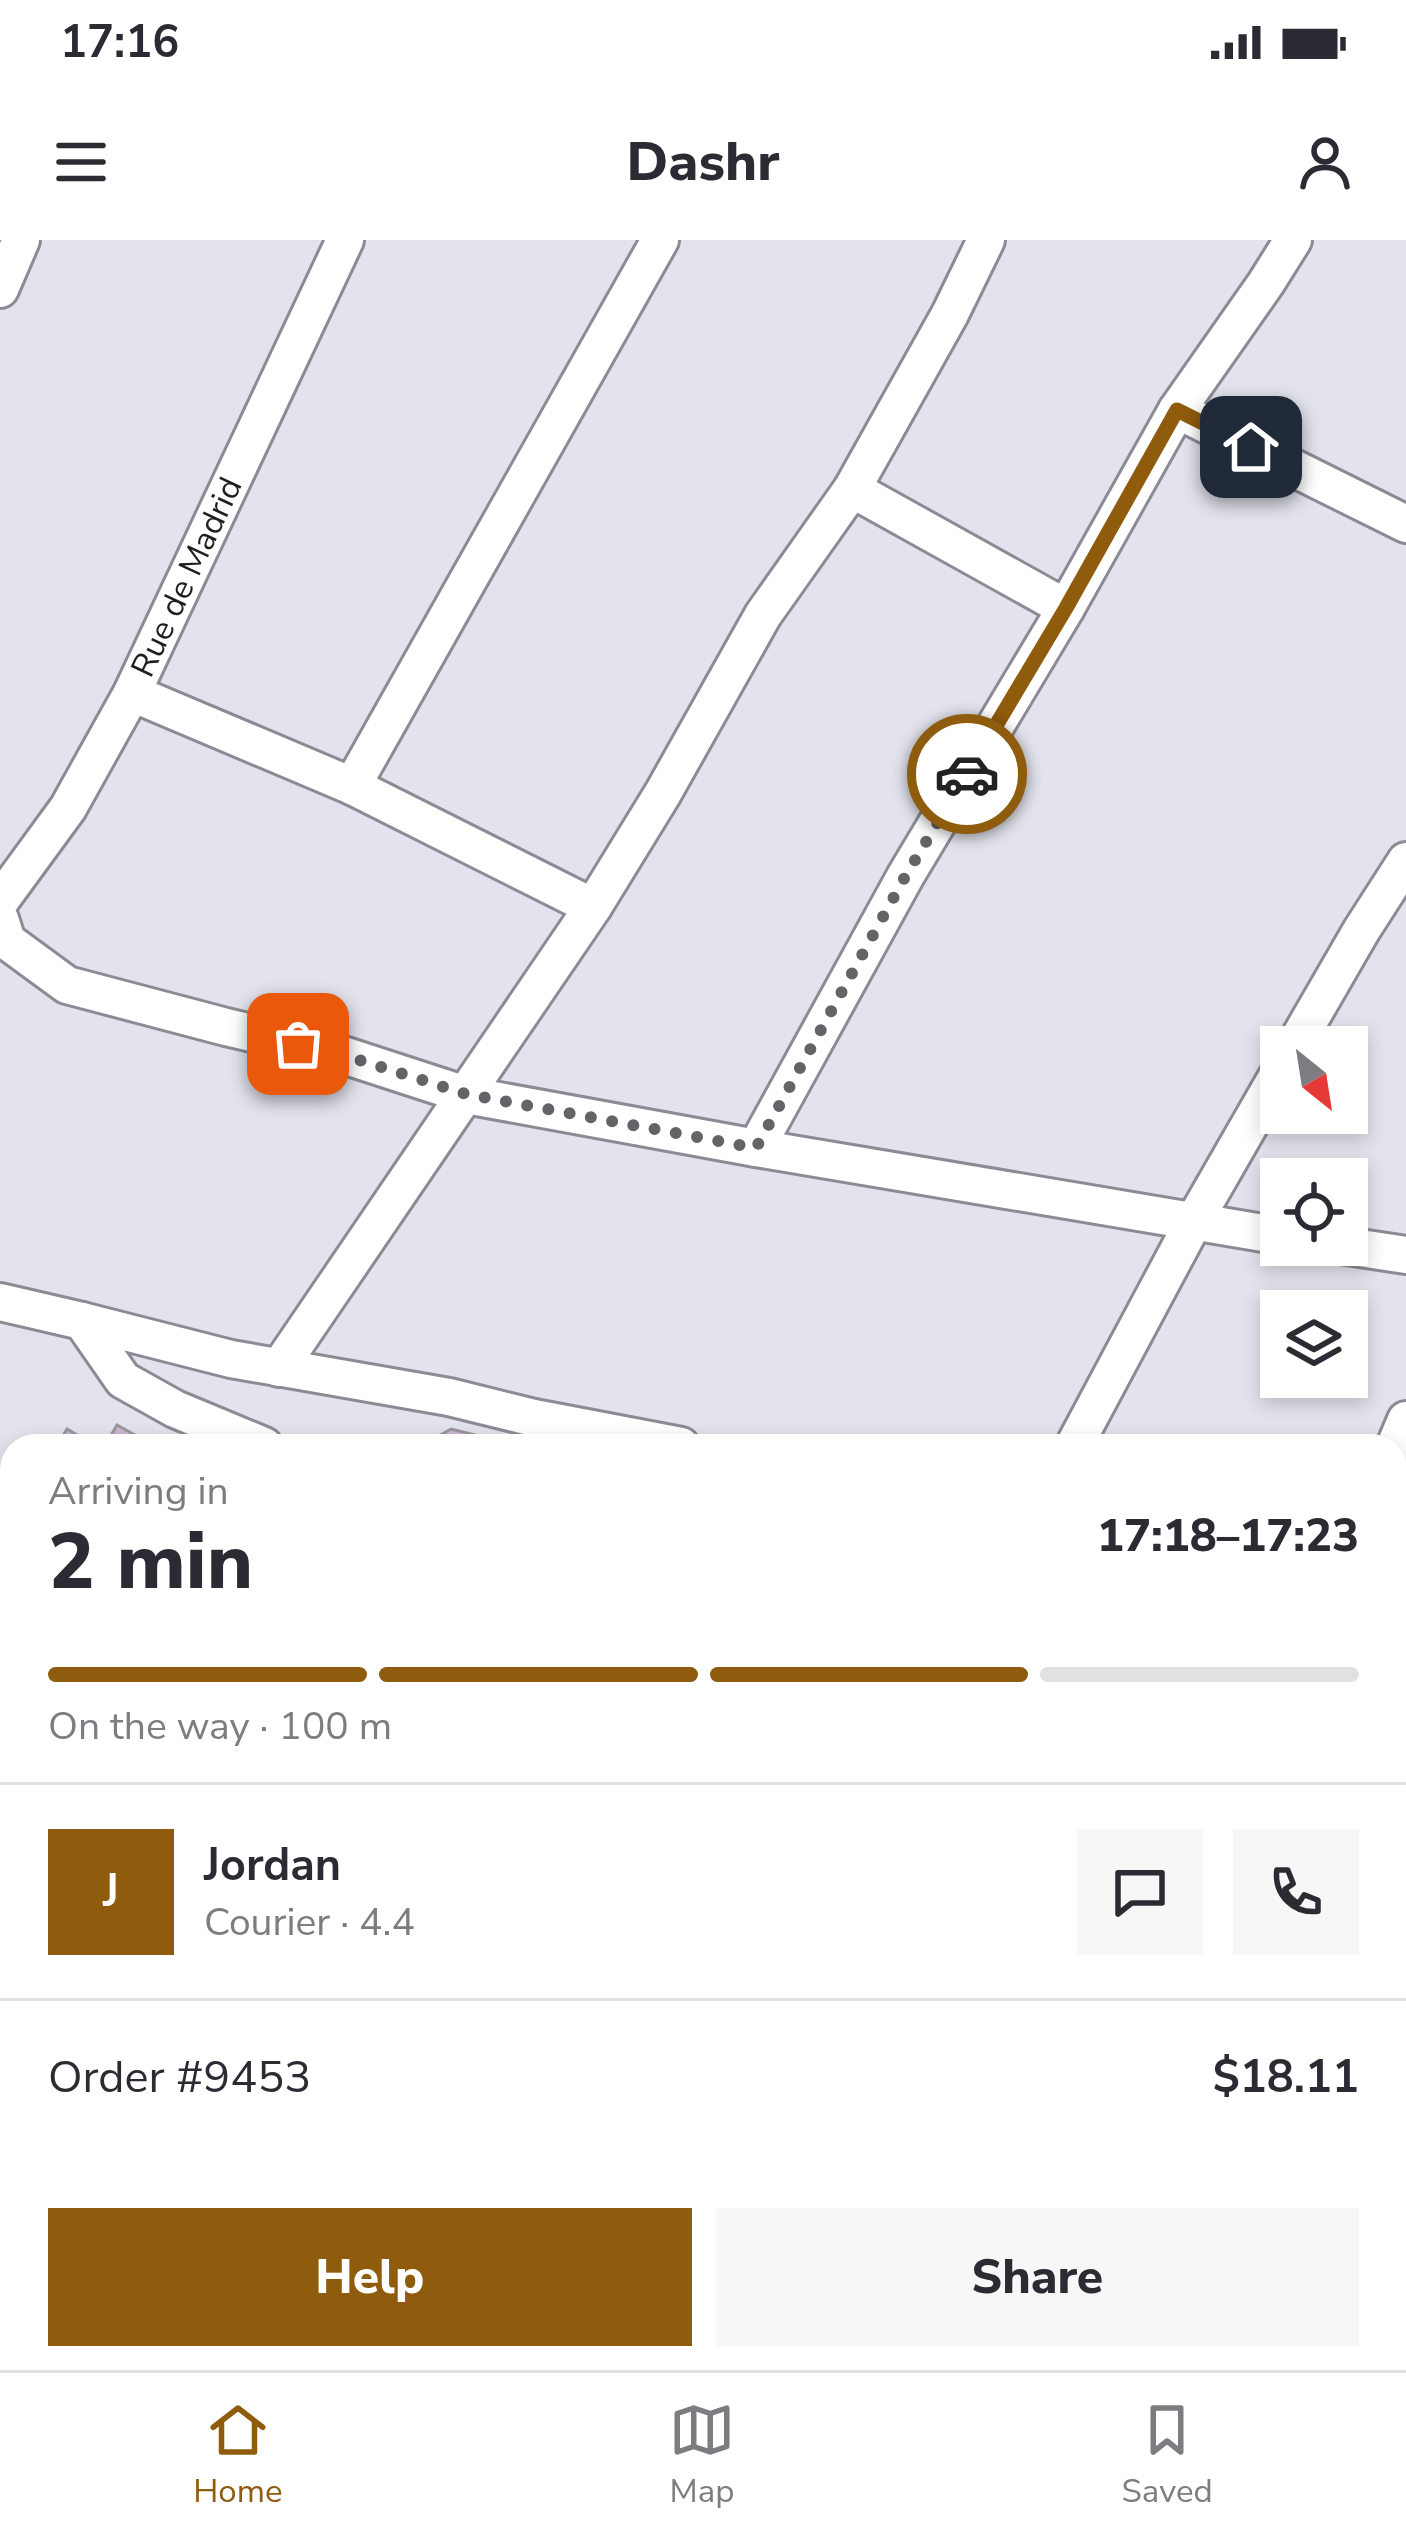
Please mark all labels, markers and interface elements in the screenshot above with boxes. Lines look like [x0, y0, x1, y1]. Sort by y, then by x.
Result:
text: 17:16 [60, 12, 179, 73]
text: Dashr [627, 125, 779, 199]
icon: menu [48, 129, 114, 195]
icon: person [1292, 129, 1358, 195]
pin [1200, 396, 1302, 498]
icon: home [1218, 414, 1284, 480]
street label: Rue de Madrid [120, 470, 253, 684]
courier [907, 714, 1027, 834]
icon: car [934, 741, 1000, 807]
pin [247, 993, 349, 1095]
icon: bag [265, 1011, 331, 1077]
north arrow [1260, 1026, 1368, 1134]
map controls [1260, 1026, 1368, 1398]
button: locate [1260, 1158, 1368, 1266]
button: layers [1260, 1290, 1368, 1398]
text: Arriving in [48, 1465, 229, 1518]
text: 17:18–17:23 [1097, 1506, 1359, 1567]
text: 2 min [48, 1509, 253, 1616]
text: On the way · 100 m [48, 1700, 392, 1753]
button: chat [1077, 1829, 1203, 1955]
button: phone [1233, 1829, 1359, 1955]
text: Jordan [204, 1835, 341, 1896]
text: J [103, 1861, 119, 1922]
text: Courier · 4.4 [204, 1896, 415, 1949]
text: Order #9453 [48, 2047, 311, 2108]
text: $18.11 [1213, 2047, 1359, 2108]
button: Help [48, 2208, 692, 2346]
button: Share [716, 2208, 1359, 2346]
tab: Home [193, 2397, 283, 2514]
tab: Map [669, 2397, 735, 2514]
tab: Saved [1122, 2397, 1213, 2514]

